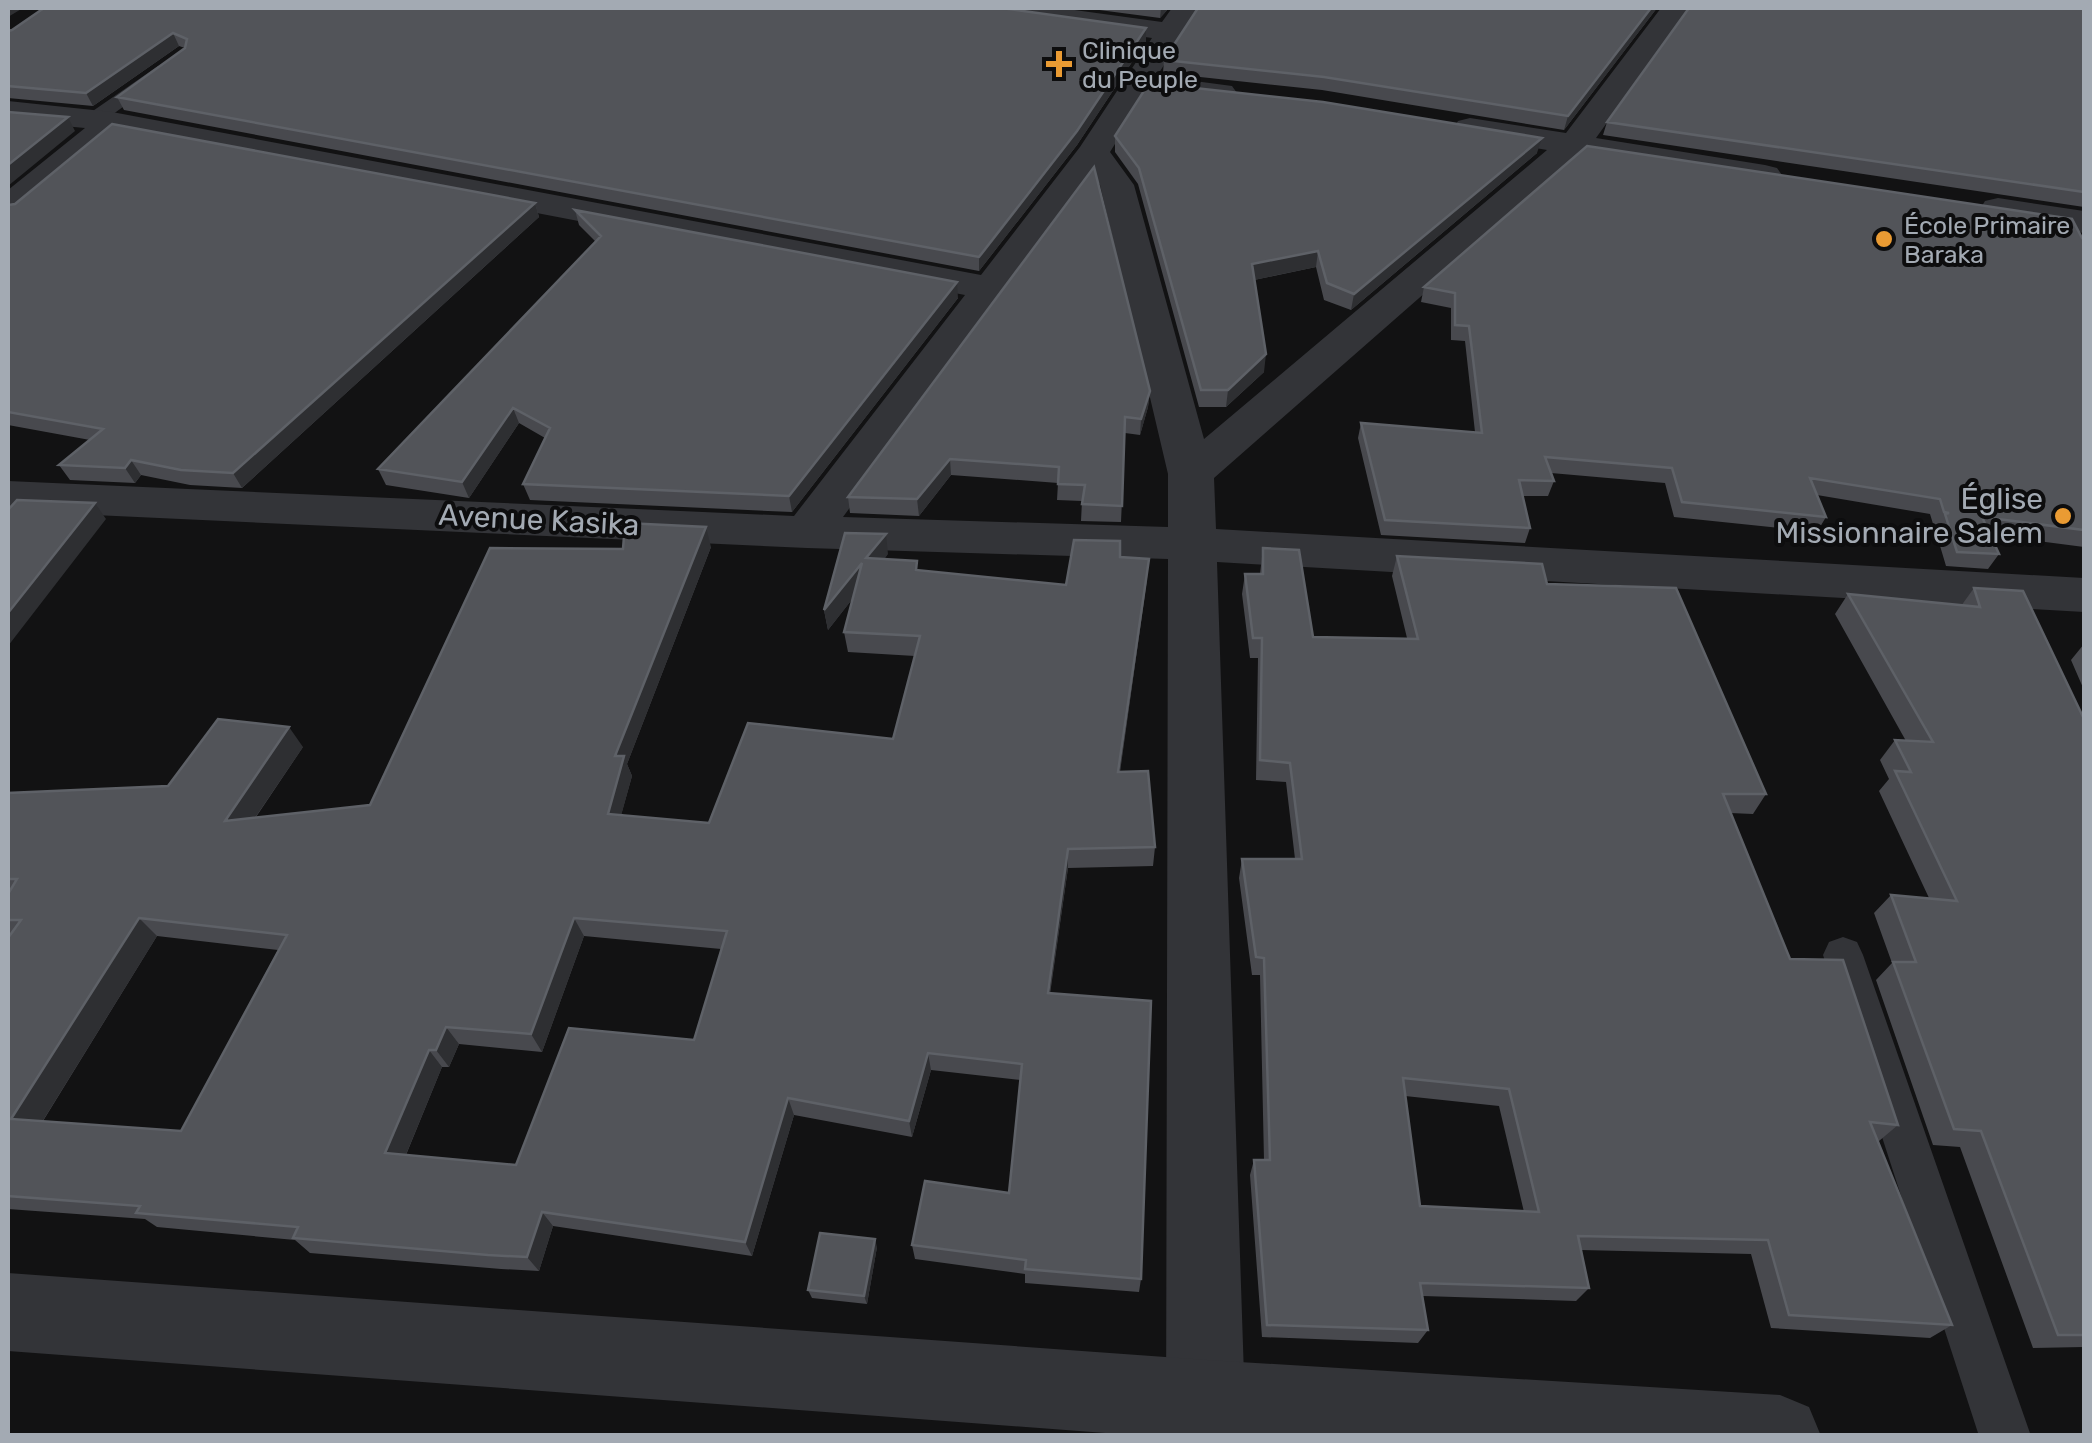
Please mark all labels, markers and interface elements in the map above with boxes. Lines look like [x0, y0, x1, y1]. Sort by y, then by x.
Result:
place label: Clinique du Peuple [1082, 36, 1198, 94]
marker: Clinique du Peuple [1046, 51, 1072, 77]
place label: École Primaire Baraka [1904, 211, 2070, 269]
marker: École Primaire Baraka [1873, 228, 1895, 250]
place label: Église Missionnaire Salem [1775, 481, 2043, 551]
street label: Avenue Kasika [438, 497, 640, 543]
marker: Église Missionnaire Salem [2052, 505, 2074, 527]

